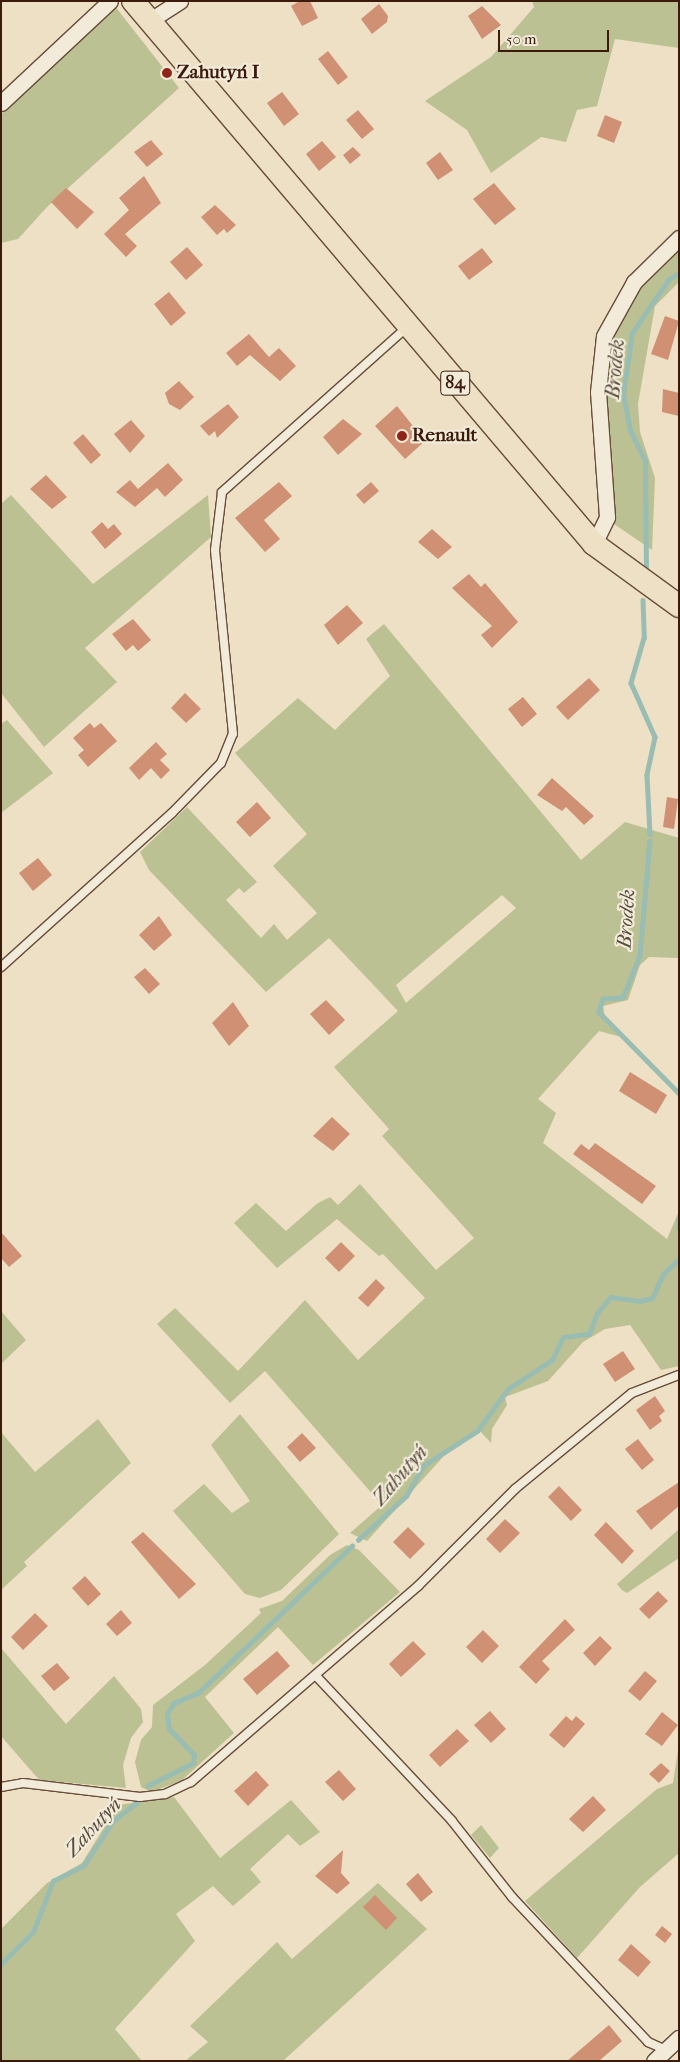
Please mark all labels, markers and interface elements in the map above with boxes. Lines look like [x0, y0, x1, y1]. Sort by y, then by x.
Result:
scale bar [500, 20, 611, 52]
text: 50 m [506, 30, 536, 48]
place label: Zahutyń I [177, 62, 259, 84]
marker: Zahutyń I [161, 67, 173, 79]
water label: Brodek [600, 338, 630, 400]
road number: 84 [440, 368, 470, 398]
place label: Renault [412, 425, 477, 447]
marker: Renault [396, 430, 408, 442]
water label: Brodek [612, 889, 640, 949]
water label: Zahutyń [368, 1440, 432, 1510]
water label: Zahutyń [60, 1793, 126, 1861]

